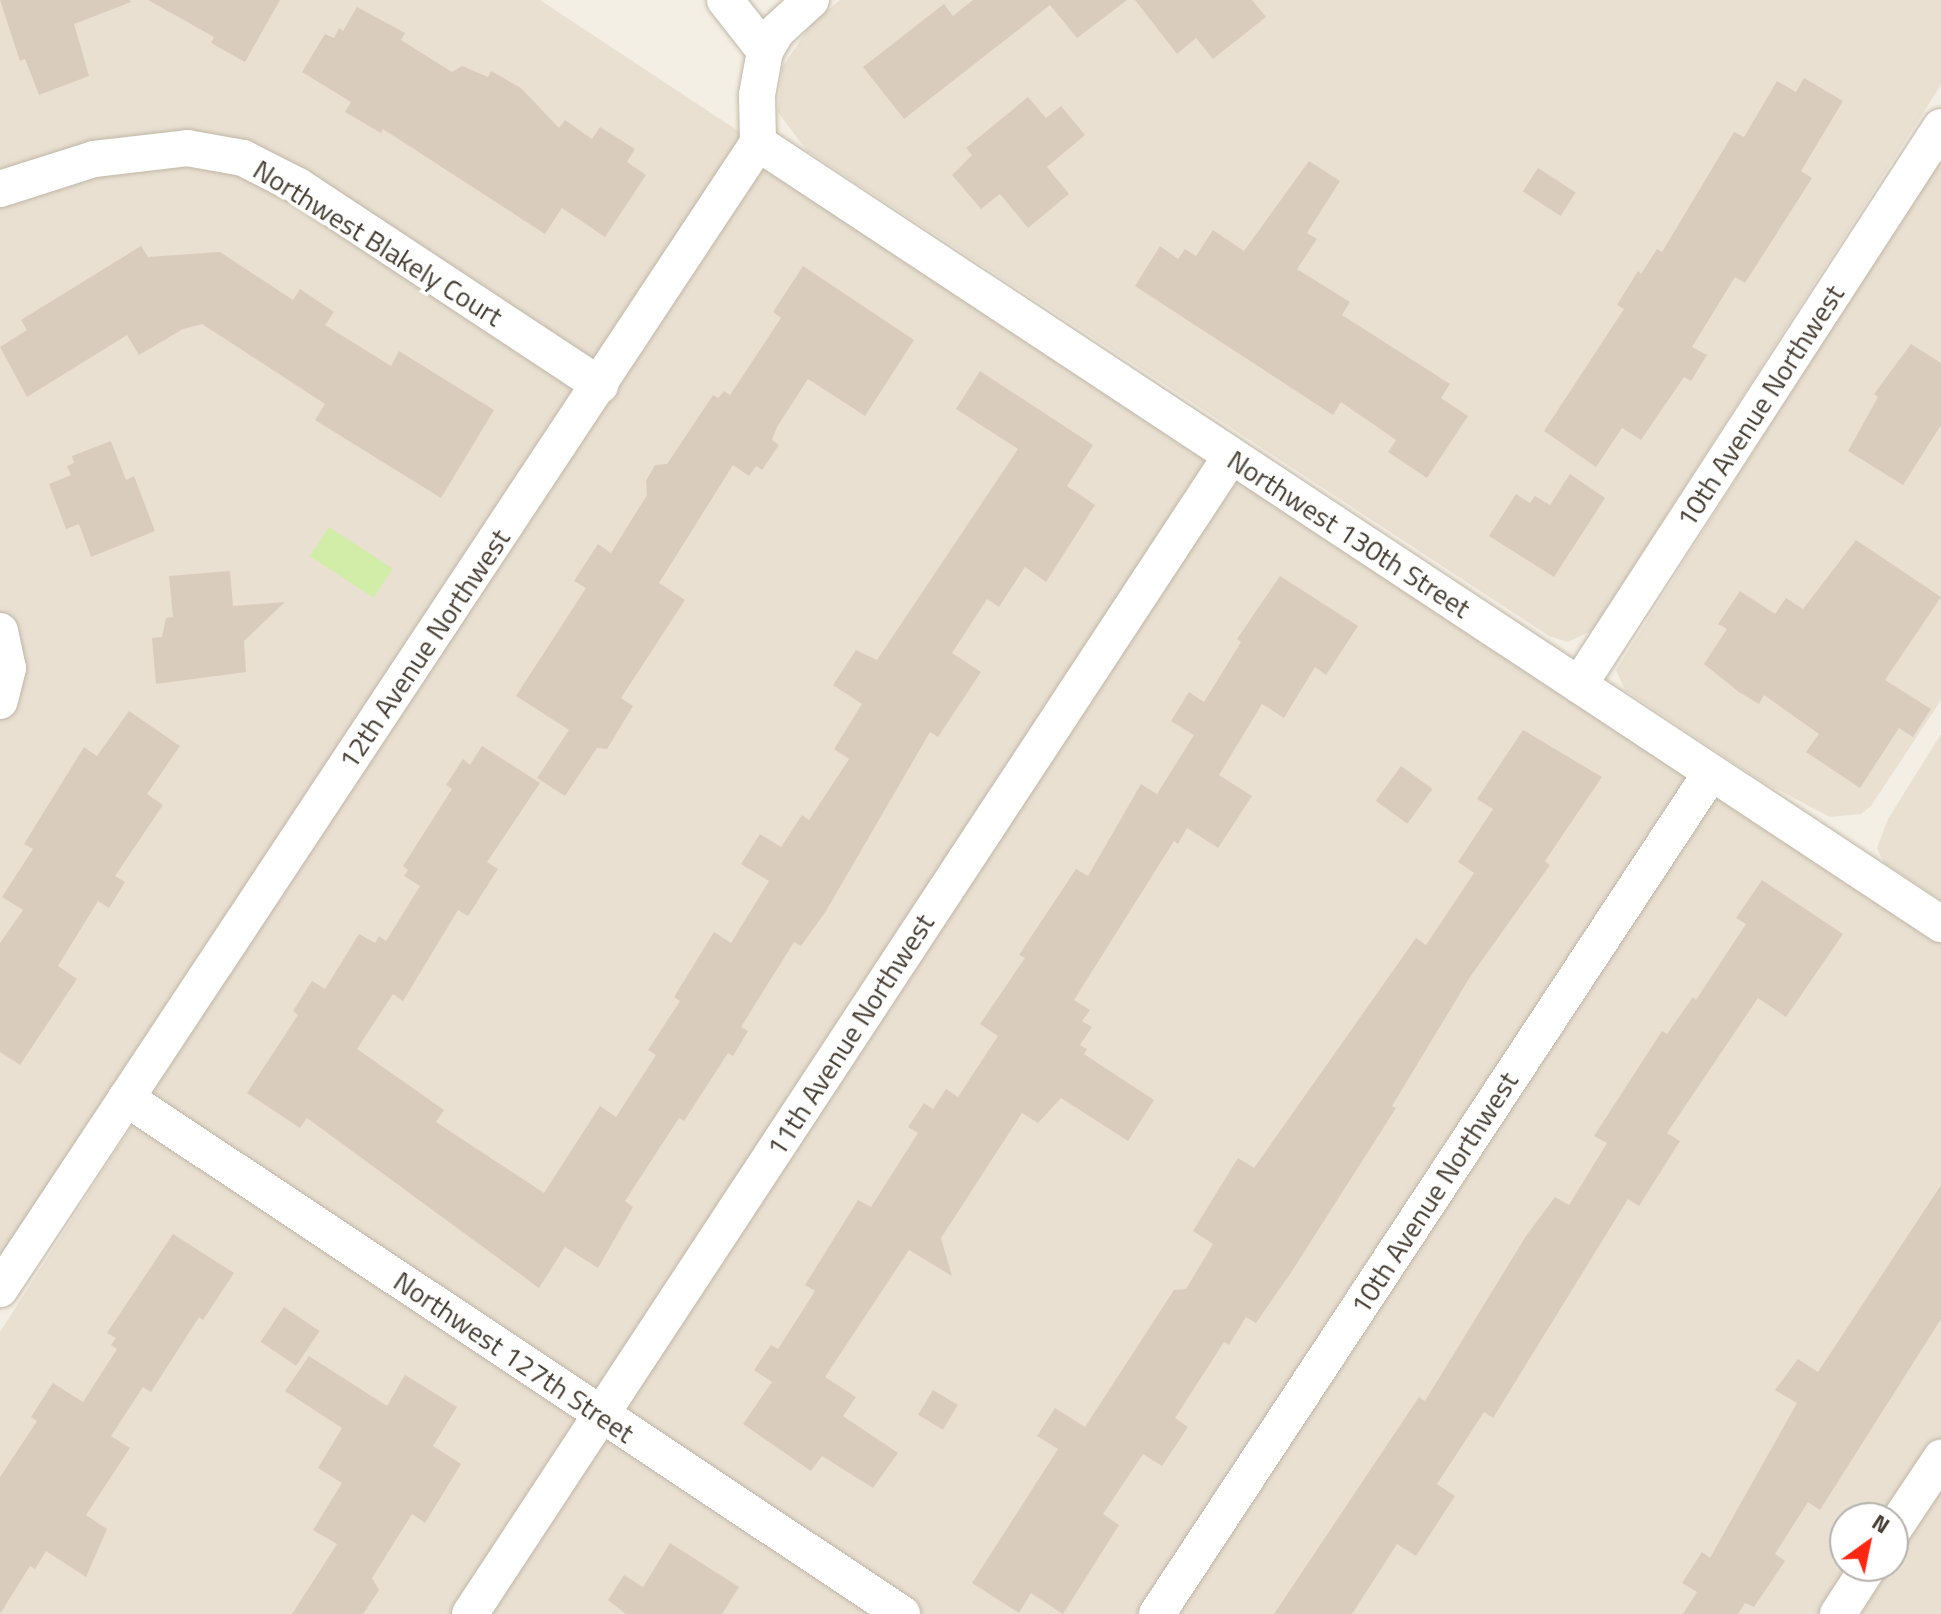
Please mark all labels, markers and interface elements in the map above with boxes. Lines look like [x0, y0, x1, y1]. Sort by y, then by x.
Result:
street label: Northwest Blakely Court [247, 153, 509, 333]
street label: 10th Avenue Northwest [1669, 278, 1851, 534]
street label: Northwest 130th Street [1221, 443, 1477, 625]
street label: 12th Avenue Northwest [331, 523, 517, 775]
street label: 11th Avenue Northwest [759, 907, 941, 1163]
street label: 10th Avenue Northwest [1343, 1065, 1525, 1321]
street label: Northwest 127th Street [387, 1264, 641, 1450]
north arrow [1829, 1502, 1909, 1582]
text: N [1865, 1505, 1897, 1542]

